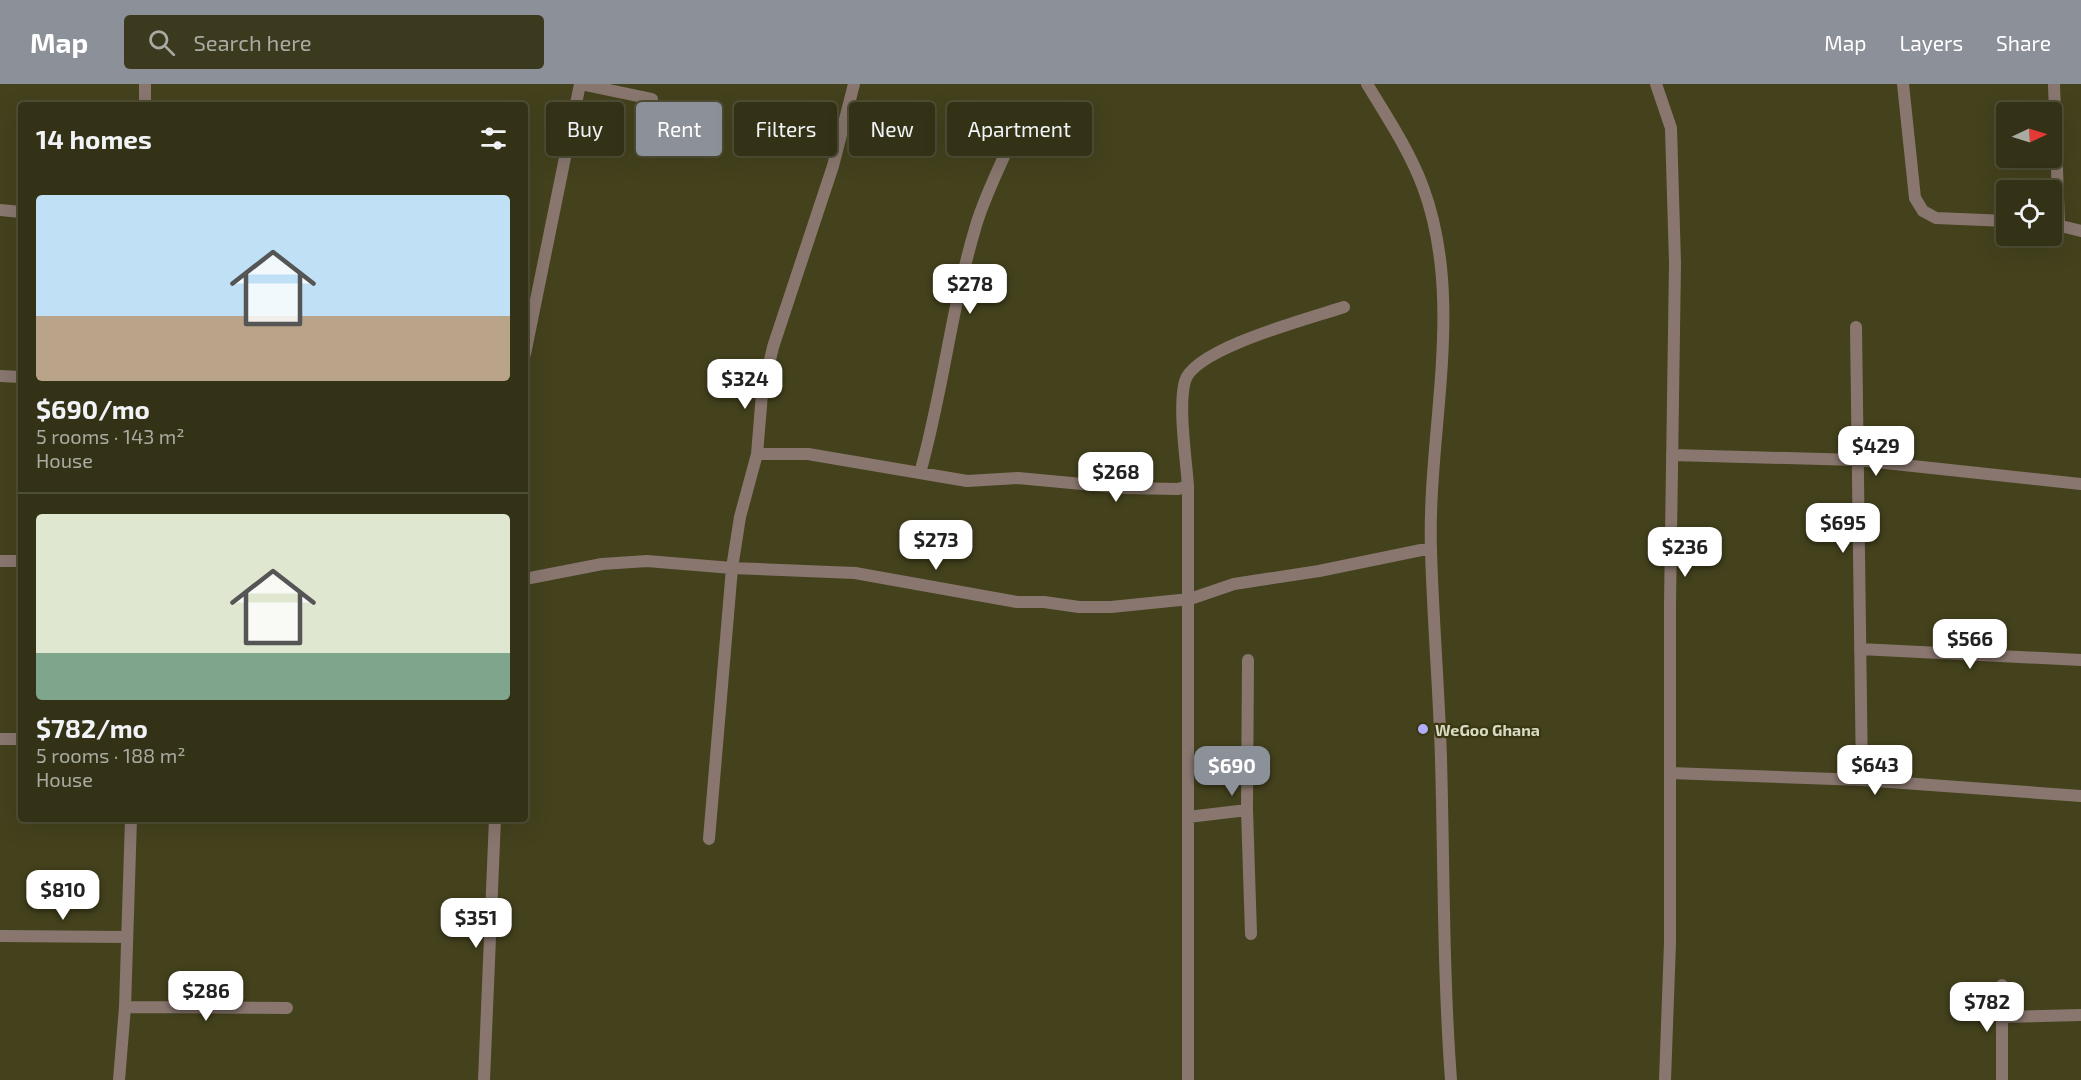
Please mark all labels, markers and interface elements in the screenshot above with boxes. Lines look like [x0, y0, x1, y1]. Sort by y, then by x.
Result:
search box [124, 15, 544, 69]
text: Map [30, 25, 88, 59]
icon: search [145, 26, 178, 59]
text: Search here [193, 29, 312, 55]
text: Map [1824, 30, 1866, 55]
text: Layers [1899, 30, 1963, 55]
text: Share [1996, 30, 2051, 55]
chip: Buy [546, 102, 624, 156]
chip: Rent [636, 102, 722, 156]
chip: Filters [734, 102, 837, 156]
chip: New [849, 102, 935, 156]
chip: Apartment [947, 102, 1092, 156]
north arrow [1996, 102, 2062, 168]
map controls [1996, 102, 2062, 246]
icon: filters [477, 122, 510, 155]
text: 14 homes [36, 123, 152, 154]
button: locate [1996, 180, 2062, 246]
icon: home [219, 234, 327, 342]
pin: $278 [934, 264, 1006, 315]
text: $278 [947, 271, 993, 295]
pin: $324 [709, 359, 781, 410]
text: $324 [721, 366, 769, 390]
text: $690/mo [36, 393, 150, 424]
text: 5 rooms · 143 m² [36, 424, 185, 448]
pin: $429 [1840, 426, 1912, 477]
text: $429 [1852, 433, 1900, 457]
text: House [36, 448, 93, 472]
pin: $268 [1080, 452, 1152, 503]
text: $268 [1092, 459, 1140, 483]
pin: $695 [1807, 503, 1879, 554]
text: $695 [1820, 510, 1866, 534]
pin: $273 [900, 520, 972, 571]
text: $273 [913, 527, 959, 551]
pin: $236 [1649, 527, 1721, 578]
text: $236 [1662, 534, 1708, 558]
icon: home [219, 553, 327, 661]
pin: $566 [1934, 619, 2006, 670]
text: $566 [1947, 626, 1993, 650]
text: $782/mo [36, 712, 148, 743]
place label: WeGoo Ghana [1435, 720, 1540, 739]
marker: WeGoo Ghana [1416, 722, 1430, 736]
text: 5 rooms · 188 m² [36, 743, 185, 767]
pin: $643 [1839, 745, 1911, 796]
pin: $690 [1196, 746, 1268, 797]
text: $643 [1851, 752, 1899, 776]
text: $690 [1208, 753, 1256, 777]
text: House [36, 767, 93, 791]
pin: $810 [27, 870, 99, 921]
text: $810 [40, 877, 86, 901]
pin: $351 [440, 898, 512, 949]
text: $351 [455, 905, 497, 929]
pin: $286 [170, 971, 242, 1022]
text: $286 [182, 978, 230, 1002]
pin: $782 [1951, 982, 2023, 1033]
text: $782 [1964, 989, 2010, 1013]

